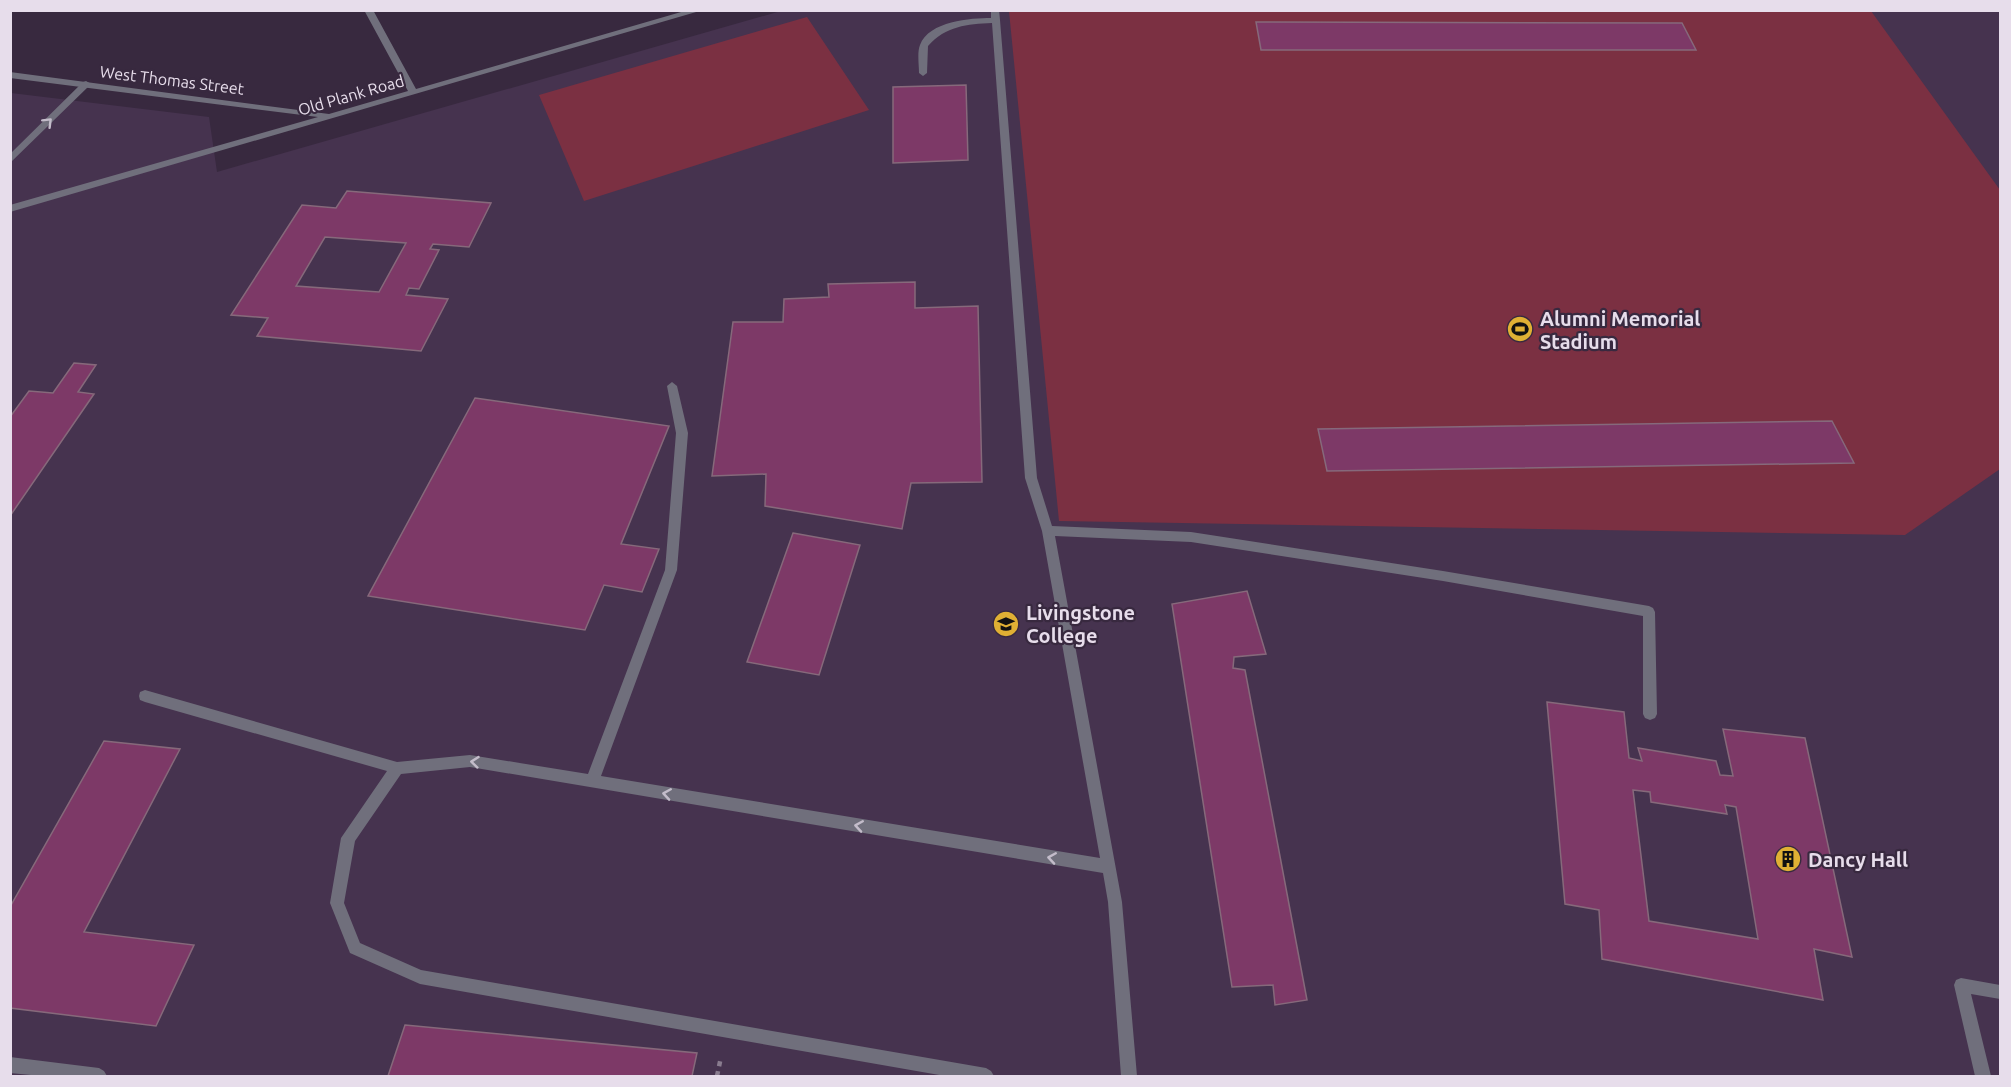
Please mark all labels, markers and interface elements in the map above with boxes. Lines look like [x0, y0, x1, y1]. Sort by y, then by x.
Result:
street label: West Thomas Street [99, 62, 246, 98]
street label: Old Plank Road [296, 71, 406, 119]
one-way arrow [41, 119, 52, 130]
place label: Alumni Memorial Stadium [1540, 307, 1700, 353]
sports icon: Alumni Memorial Stadium [1505, 314, 1535, 344]
place label: Livingstone College [1026, 601, 1135, 647]
school or university icon: Livingstone College [991, 609, 1021, 639]
one-way arrow [470, 757, 479, 769]
one-way arrow [662, 788, 672, 801]
one-way arrow [855, 820, 865, 833]
building icon: Dancy Hall [1773, 844, 1803, 874]
place label: Dancy Hall [1808, 848, 1908, 871]
one-way arrow [1047, 852, 1057, 865]

